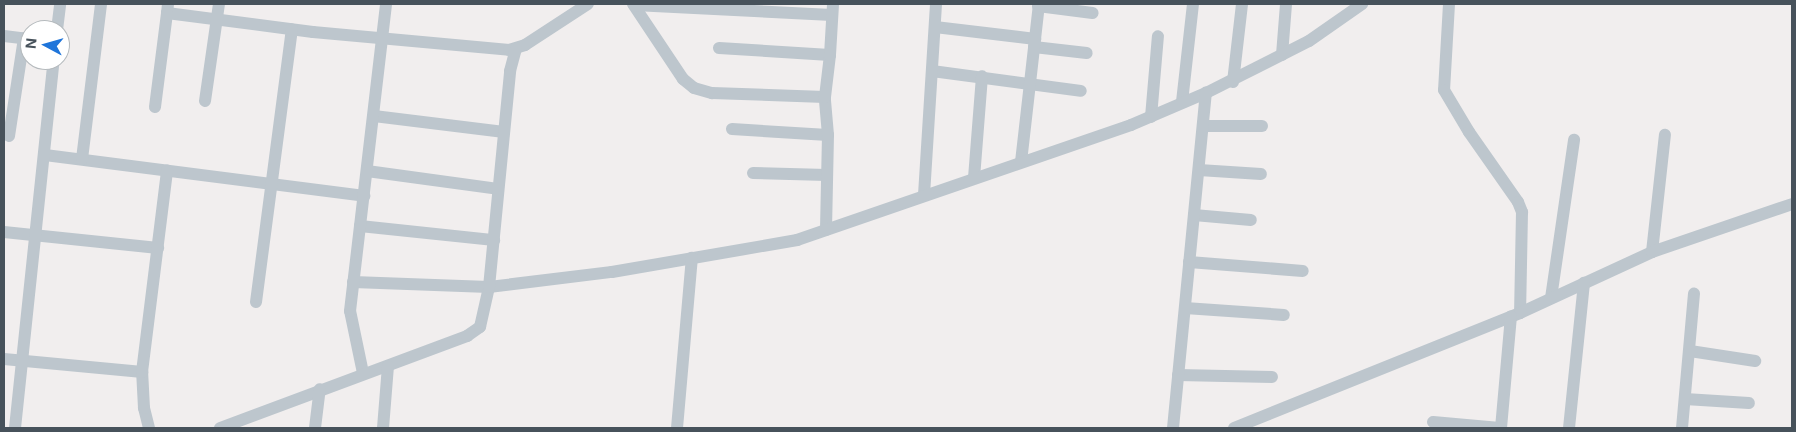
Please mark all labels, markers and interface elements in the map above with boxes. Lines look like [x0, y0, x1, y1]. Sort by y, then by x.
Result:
north arrow [20, 20, 70, 70]
text: N [22, 37, 40, 50]

